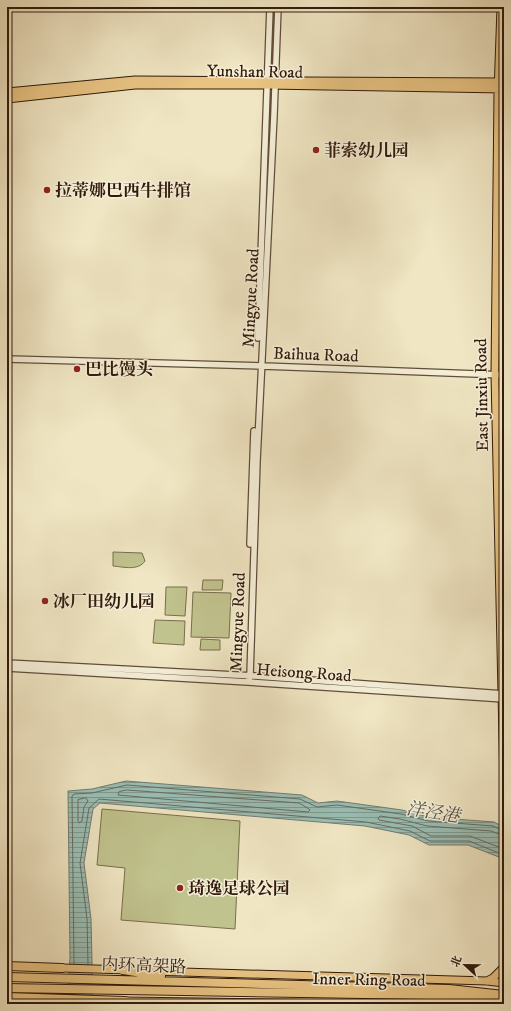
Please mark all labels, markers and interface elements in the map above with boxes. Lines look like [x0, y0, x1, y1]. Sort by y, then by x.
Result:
street label: Yunshan Road [207, 60, 304, 84]
place label: 菲索幼儿园 [324, 140, 409, 162]
marker: 菲索幼儿园 [311, 145, 321, 155]
place label: 拉蒂娜巴西牛排馆 [55, 180, 191, 202]
marker: 拉蒂娜巴西牛排馆 [42, 185, 52, 195]
street label: Mingyue Road [237, 247, 265, 348]
street label: East Jinxiu Road [470, 338, 494, 452]
street label: Baihua Road [273, 343, 360, 368]
place label: 巴比馒头 [85, 359, 153, 381]
marker: 巴比馒头 [72, 364, 82, 374]
street label: Mingyue Road [225, 571, 251, 672]
place label: 冰厂田幼儿园 [53, 591, 155, 613]
marker: 冰厂田幼儿园 [40, 596, 50, 606]
street label: Heisong Road [256, 659, 353, 687]
water label: 洋泾港 [404, 798, 463, 828]
place label: 琦逸足球公园 [188, 878, 290, 900]
marker: 琦逸足球公园 [175, 883, 185, 893]
north arrow [445, 945, 485, 985]
street label: 内环高架路 [101, 954, 187, 978]
text: 北 [448, 954, 465, 969]
street label: Inner Ring Road [312, 968, 426, 992]

